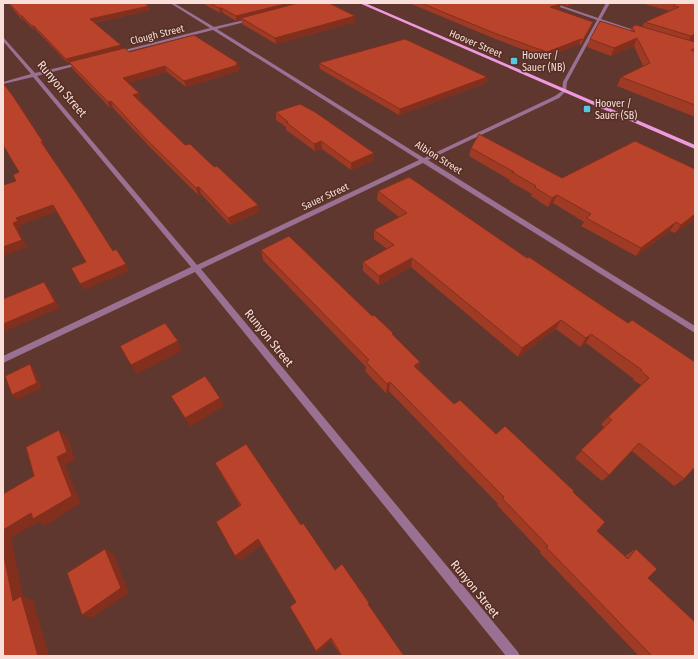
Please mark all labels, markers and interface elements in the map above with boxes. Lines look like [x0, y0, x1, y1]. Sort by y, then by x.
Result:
street label: Clough Street [129, 22, 186, 47]
street label: Hoover Street [447, 27, 505, 61]
place label: Hoover / Sauer (NB) [522, 50, 565, 74]
marker: Hoover / Sauer (NB) [509, 56, 519, 66]
street label: Runyon Street [34, 58, 90, 120]
place label: Hoover / Sauer (SB) [595, 98, 637, 122]
marker: Hoover / Sauer (SB) [582, 104, 592, 114]
street label: Albion Street [413, 139, 465, 177]
street label: Sauer Street [300, 180, 351, 213]
street label: Runyon Street [242, 307, 296, 369]
street label: Runyon Street [448, 558, 502, 620]

